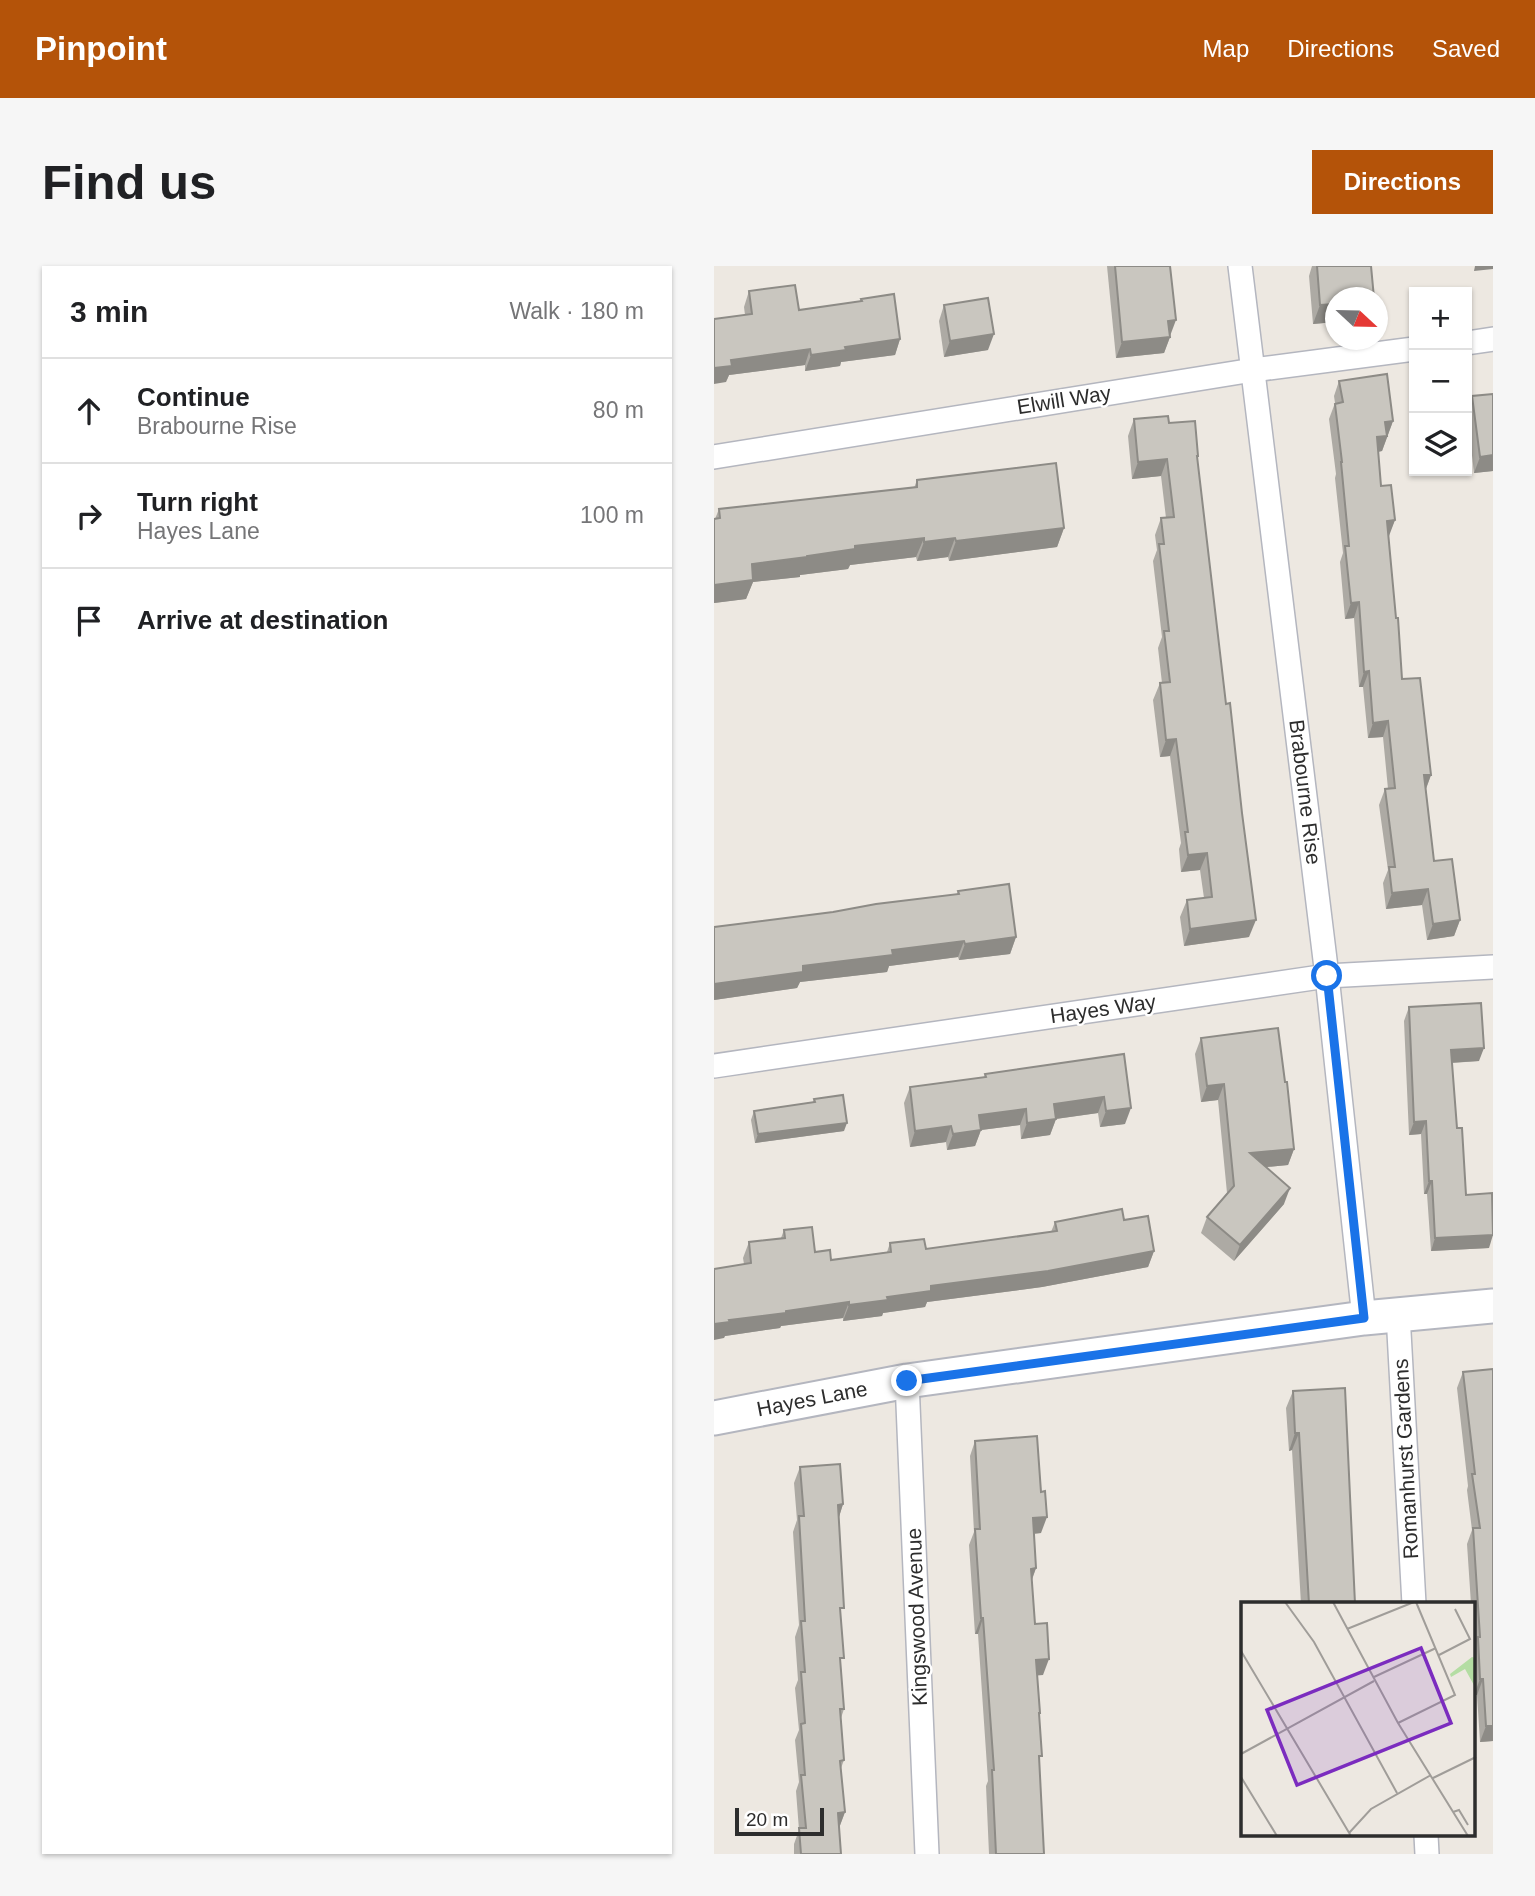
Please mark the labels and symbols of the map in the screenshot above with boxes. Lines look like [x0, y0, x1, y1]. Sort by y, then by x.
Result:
north arrow [1325, 287, 1388, 350]
street label: Elwill Way [1015, 381, 1113, 418]
street label: Brabourne Rise [1285, 718, 1326, 866]
route start [1311, 960, 1342, 991]
street label: Hayes Way [1049, 990, 1158, 1027]
street label: Romanhurst Gardens [1389, 1358, 1422, 1560]
route end [891, 1365, 922, 1396]
street label: Hayes Lane [755, 1377, 869, 1420]
street label: Kingswood Avenue [902, 1528, 931, 1706]
inset map [1241, 1602, 1476, 1836]
scale bar [735, 1805, 824, 1837]

